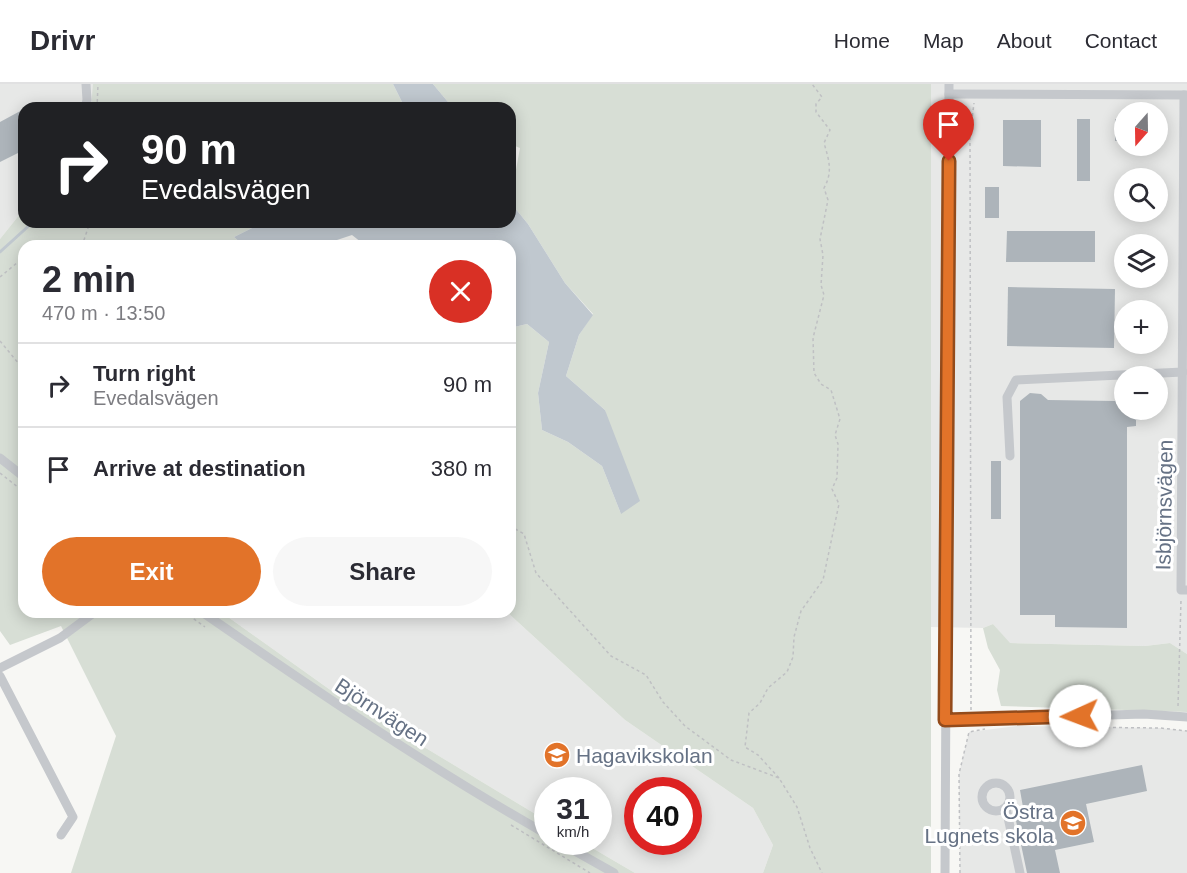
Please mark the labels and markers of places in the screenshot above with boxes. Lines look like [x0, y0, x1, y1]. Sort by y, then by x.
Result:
pin [923, 99, 974, 161]
school or university icon: Hagavikskolan [542, 740, 572, 770]
place label: Hagavikskolan [576, 744, 713, 767]
place label: Östra Lugnets skola [924, 800, 1054, 847]
school or university icon: Östra Lugnets skola [1058, 808, 1088, 838]

